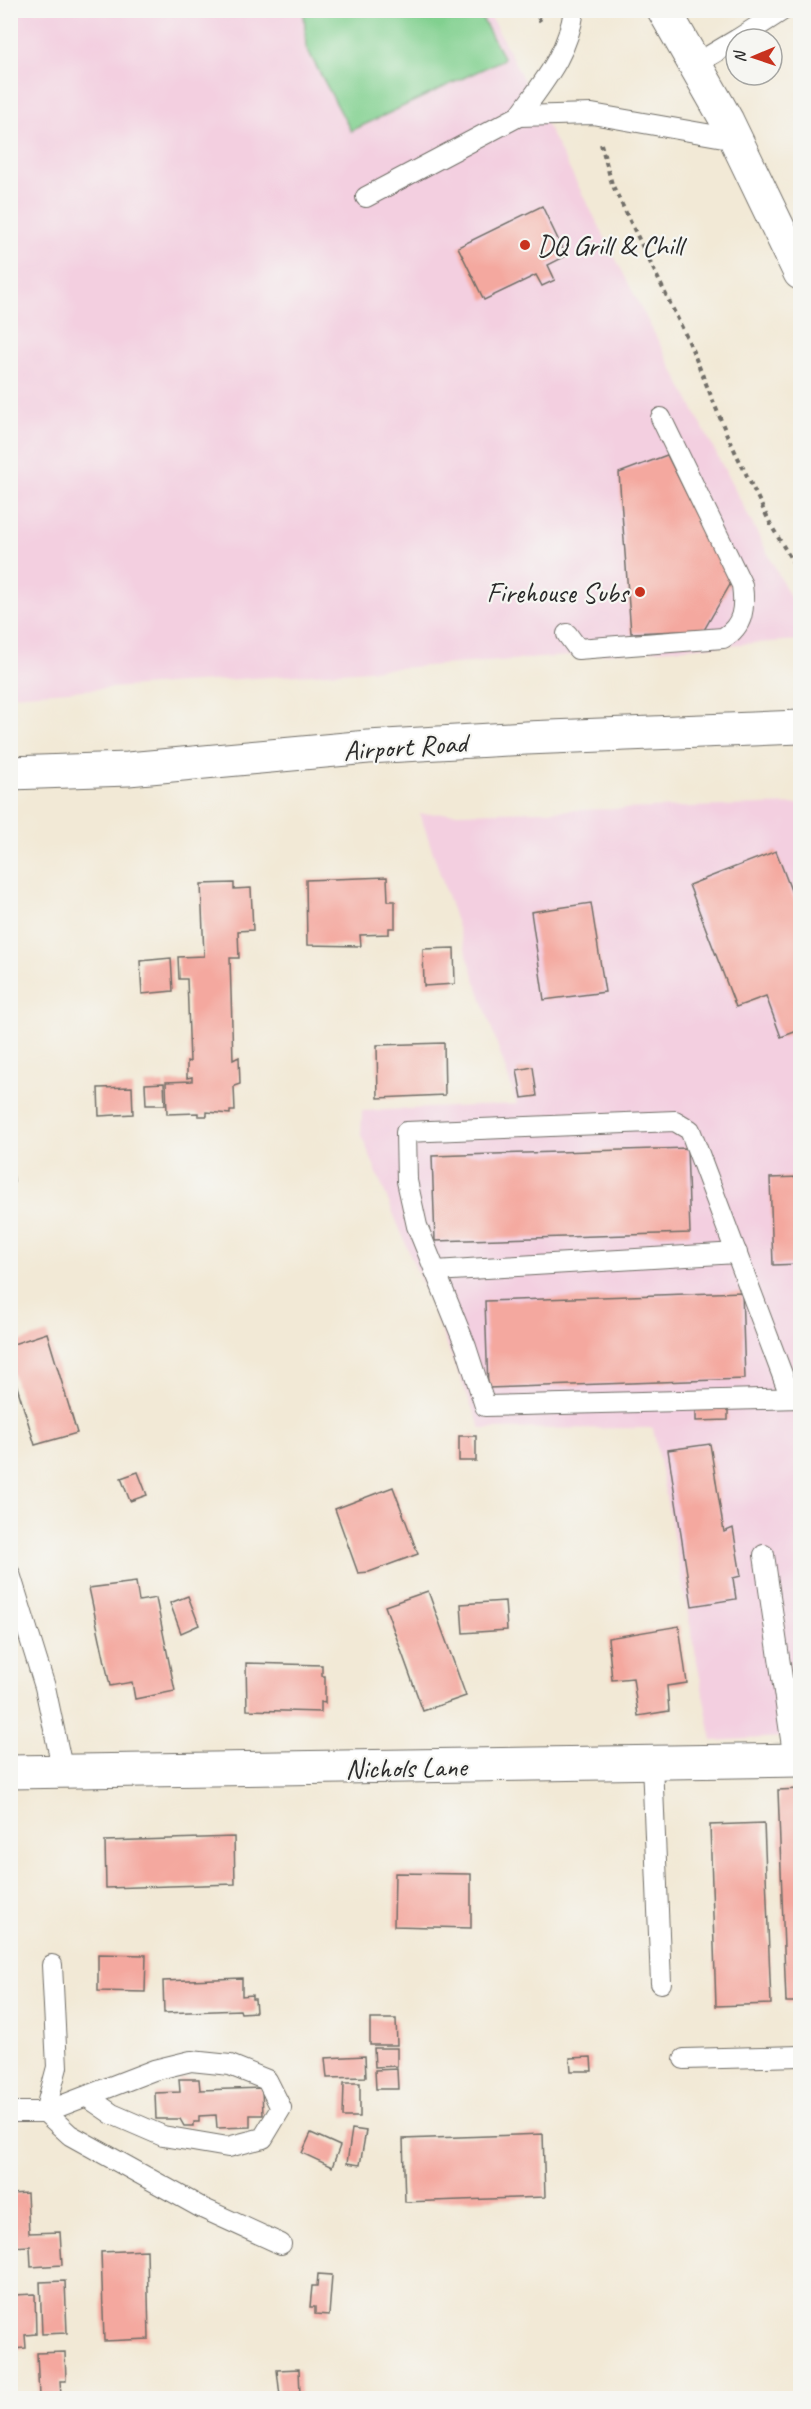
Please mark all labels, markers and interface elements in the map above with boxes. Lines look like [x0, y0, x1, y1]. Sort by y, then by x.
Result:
north arrow [724, 27, 784, 87]
text: N [730, 49, 750, 63]
place label: DQ Grill & Chill [537, 228, 688, 263]
marker: DQ Grill & Chill [518, 238, 532, 252]
place label: Firehouse Subs [487, 575, 630, 610]
marker: Firehouse Subs [633, 585, 647, 599]
street label: Airport Road [342, 724, 472, 768]
street label: Nichols Lane [345, 1749, 469, 1786]

